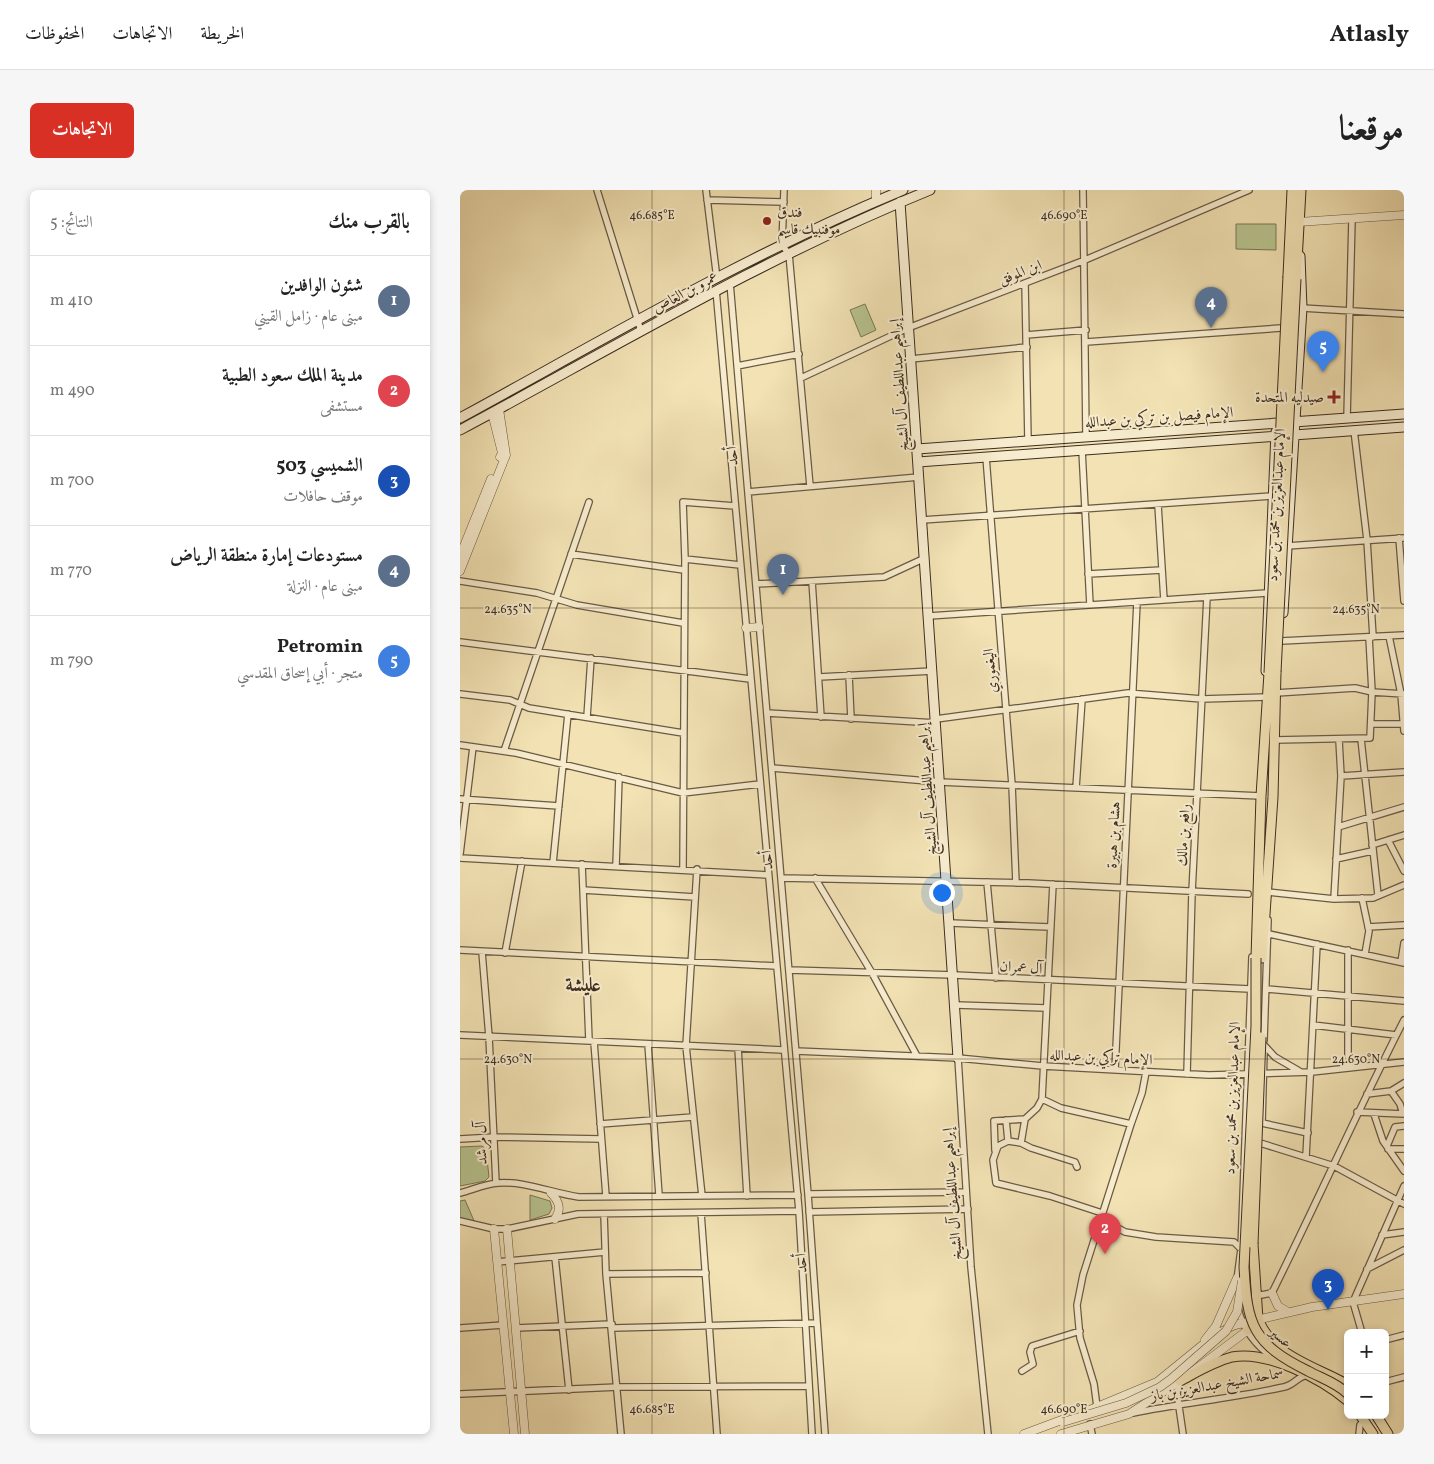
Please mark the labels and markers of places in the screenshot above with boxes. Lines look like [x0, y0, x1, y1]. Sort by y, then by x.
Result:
place label: فندق موفنبيك قاسم [777, 203, 840, 244]
marker: فندق موفنبيك قاسم [761, 215, 773, 227]
pin: 4 [1195, 287, 1227, 328]
pin: 5 [1307, 331, 1339, 372]
place label: صيدليه المتحدة [1255, 388, 1324, 409]
marker: صيدليه المتحدة [1328, 391, 1340, 403]
pin: 1 [767, 554, 799, 595]
pin: 2 [1089, 1213, 1121, 1254]
pin: 3 [1312, 1269, 1344, 1310]

